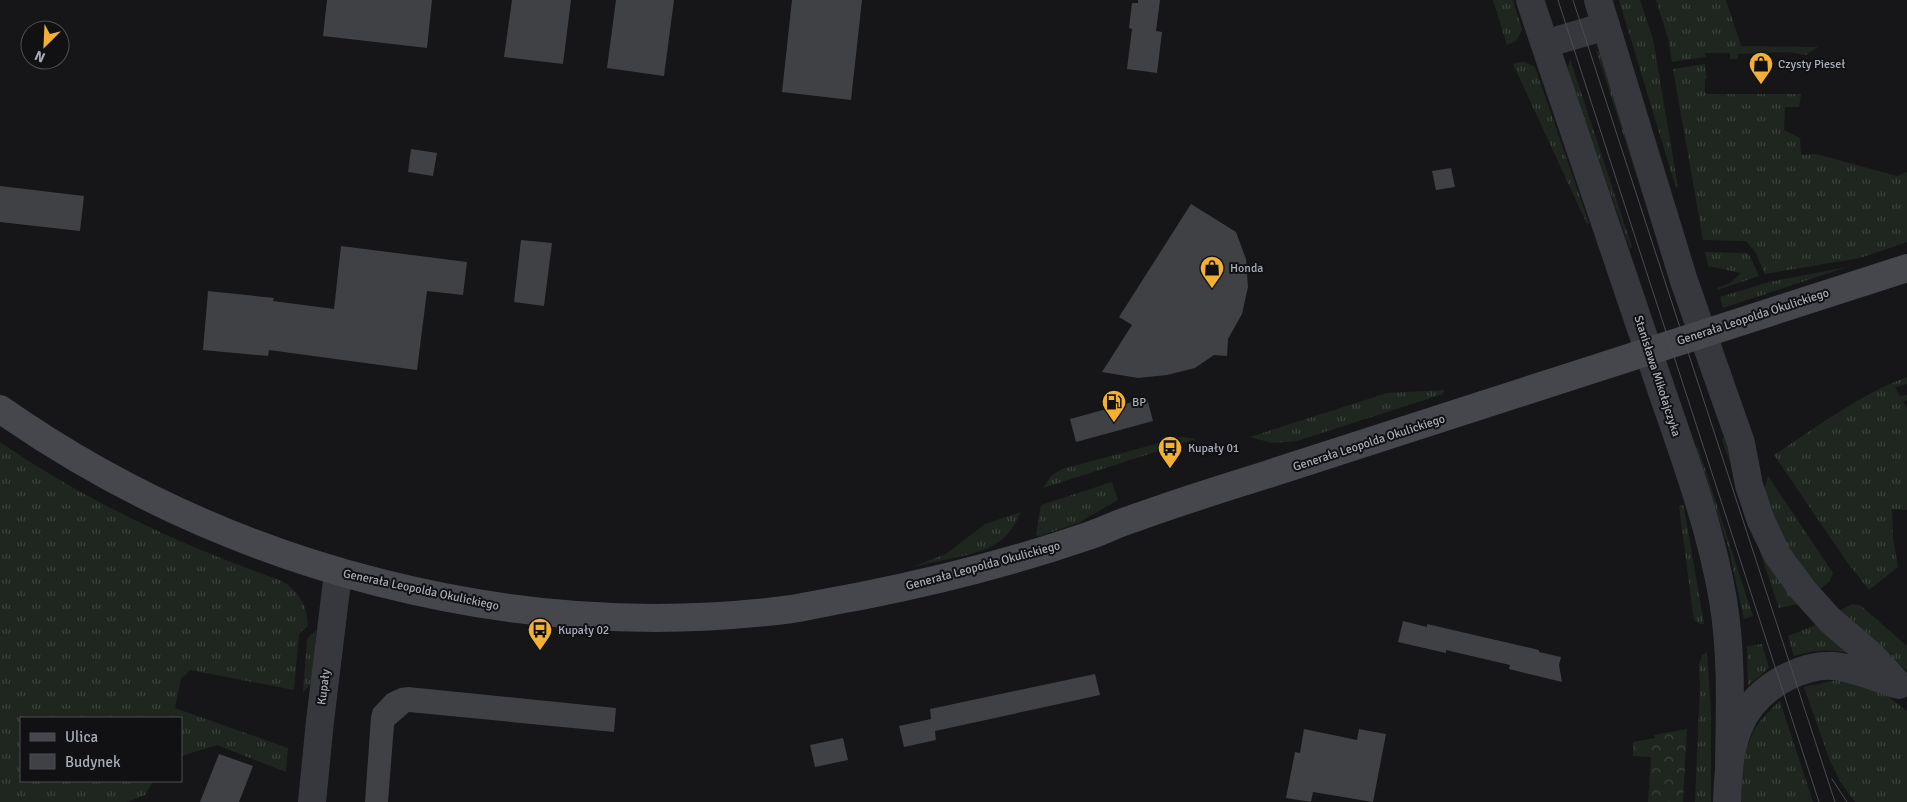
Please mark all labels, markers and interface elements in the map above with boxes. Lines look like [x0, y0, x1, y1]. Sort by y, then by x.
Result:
north arrow [20, 20, 70, 70]
text: N [32, 47, 48, 66]
shop icon: Czysty Pieseł [1748, 51, 1774, 85]
place label: Czysty Pieseł [1778, 57, 1845, 72]
shop icon: Honda [1199, 255, 1225, 289]
place label: Honda [1230, 261, 1263, 276]
street label: Generała Leopolda Okulickiego [1675, 285, 1831, 349]
street label: Stanisława Mikołajczyka [1630, 314, 1684, 438]
fuel station icon: BP [1101, 389, 1127, 423]
place label: BP [1132, 395, 1146, 410]
street label: Generała Leopolda Okulickiego [1291, 411, 1447, 475]
bus stop icon: Kupały 01 [1157, 435, 1183, 469]
place label: Kupały 01 [1188, 441, 1239, 456]
street label: Generała Leopolda Okulickiego [904, 538, 1062, 594]
street label: Generała Leopolda Okulickiego [342, 566, 500, 614]
bus stop icon: Kupały 02 [527, 617, 553, 651]
place label: Kupały 02 [558, 623, 609, 638]
street label: Kupały [314, 668, 334, 706]
legend [20, 717, 182, 782]
text: Ulica [65, 728, 98, 746]
text: Budynek [65, 753, 121, 771]

